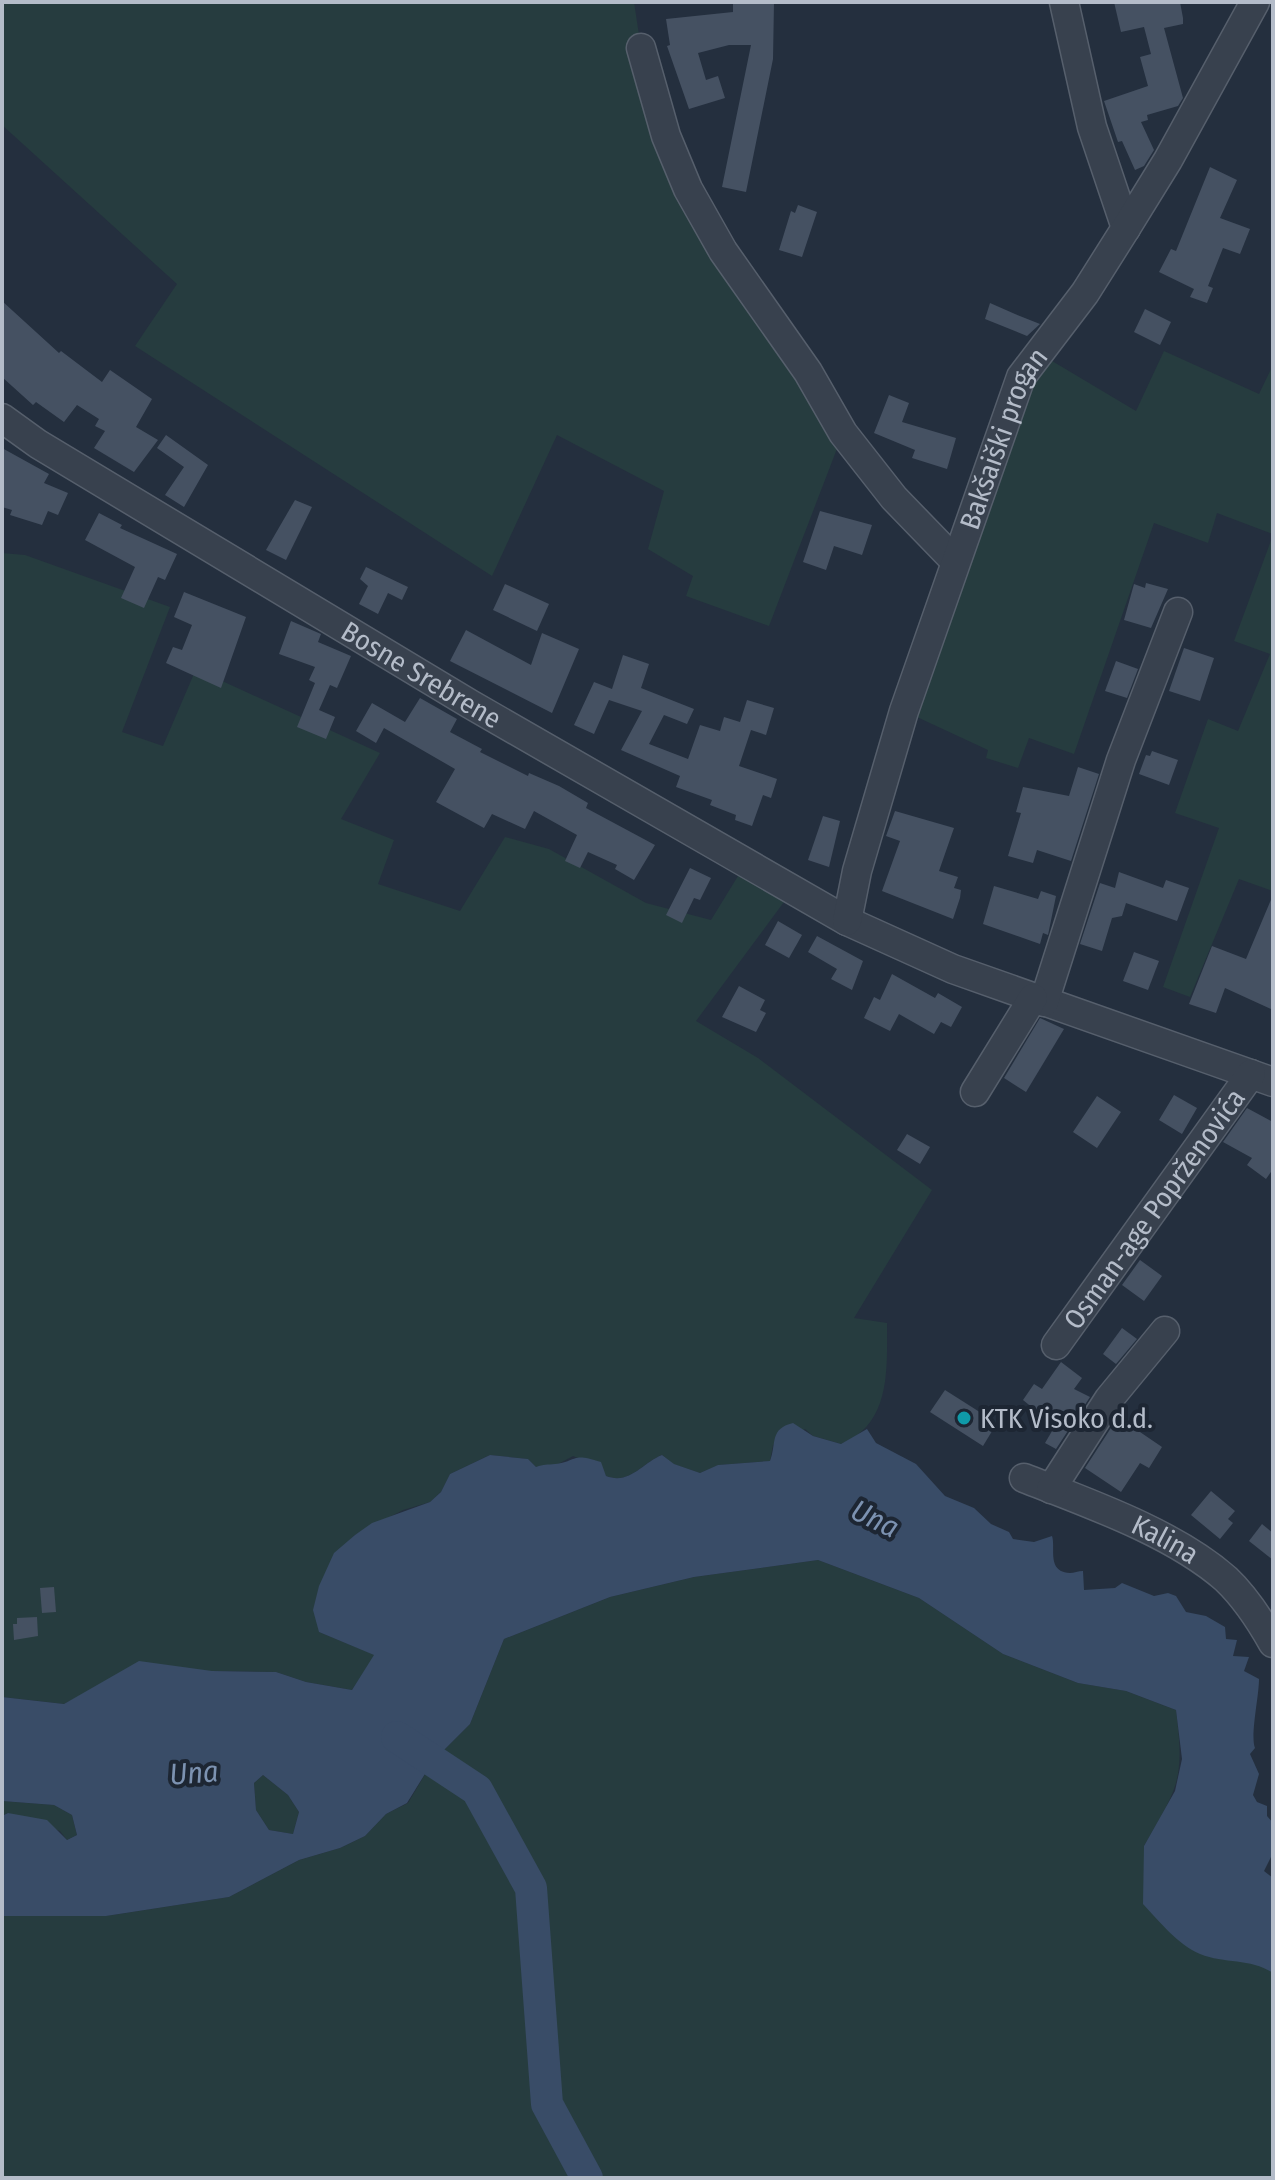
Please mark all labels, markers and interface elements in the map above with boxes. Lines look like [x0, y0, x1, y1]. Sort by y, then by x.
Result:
street label: Bakšaiški progan [953, 341, 1054, 534]
street label: Bosne Srebrene [335, 615, 507, 735]
street label: Osman-age Poprženovića [1057, 1082, 1252, 1336]
place label: KTK Visoko d.d. [980, 1402, 1153, 1435]
marker: KTK Visoko d.d. [955, 1409, 973, 1427]
water label: Una [845, 1492, 905, 1546]
street label: Kalina [1127, 1508, 1205, 1571]
water label: Una [168, 1753, 220, 1793]

